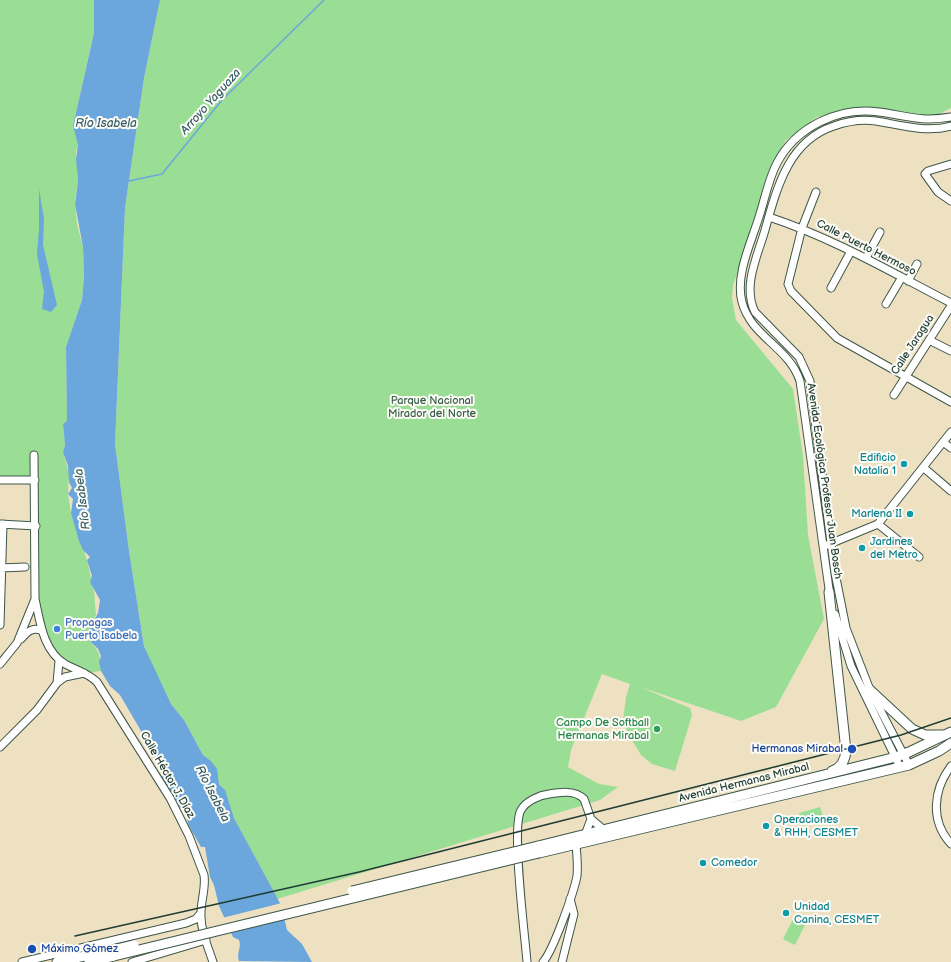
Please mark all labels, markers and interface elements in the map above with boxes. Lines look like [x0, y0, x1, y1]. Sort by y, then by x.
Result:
water label: Arroyo Yaguaza [178, 66, 244, 138]
water label: Río Isabela [75, 117, 137, 131]
street label: Calle Puerto Hermoso [814, 217, 918, 279]
street label: Calle Jaragua [889, 313, 937, 377]
street label: Avenida Ecológica Profesor Juan Bosch [804, 382, 844, 580]
park label: Parque Nacional Mirador del Norte [388, 394, 476, 420]
place label: Edificio Natalia 1 [854, 451, 896, 477]
marker: Edificio Natalia 1 [899, 459, 909, 469]
water label: Río Isabela [72, 468, 94, 530]
place label: Marlena II [851, 507, 902, 521]
marker: Marlena II [905, 509, 915, 519]
place label: Jardines del Metro [870, 535, 918, 561]
marker: Jardines del Metro [857, 543, 867, 553]
place label: Propagas Puerto Isabela [65, 616, 137, 642]
marker: Propagas Puerto Isabela [52, 624, 62, 634]
place label: Campo De Softball Hermanas Mirabal [556, 716, 649, 742]
marker: Campo De Softball Hermanas Mirabal [652, 724, 662, 734]
street label: Calle Héctor J. Díaz [137, 729, 197, 821]
place label: Hermanas Mirabal [751, 742, 843, 756]
marker: Hermanas Mirabal [846, 743, 858, 755]
street label: Avenida Hermanas Mirabal [677, 760, 811, 806]
water label: Río Isabela [192, 763, 232, 825]
place label: Operaciones & RHH, CESMET [774, 813, 858, 839]
marker: Operaciones & RHH, CESMET [761, 821, 771, 831]
place label: Comedor [711, 856, 757, 870]
marker: Comedor [698, 858, 708, 868]
place label: Unidad Canina, CESMET [794, 900, 879, 926]
marker: Unidad Canina, CESMET [781, 908, 791, 918]
place label: Máximo Gómez [41, 942, 118, 956]
marker: Máximo Gómez [26, 943, 38, 955]

